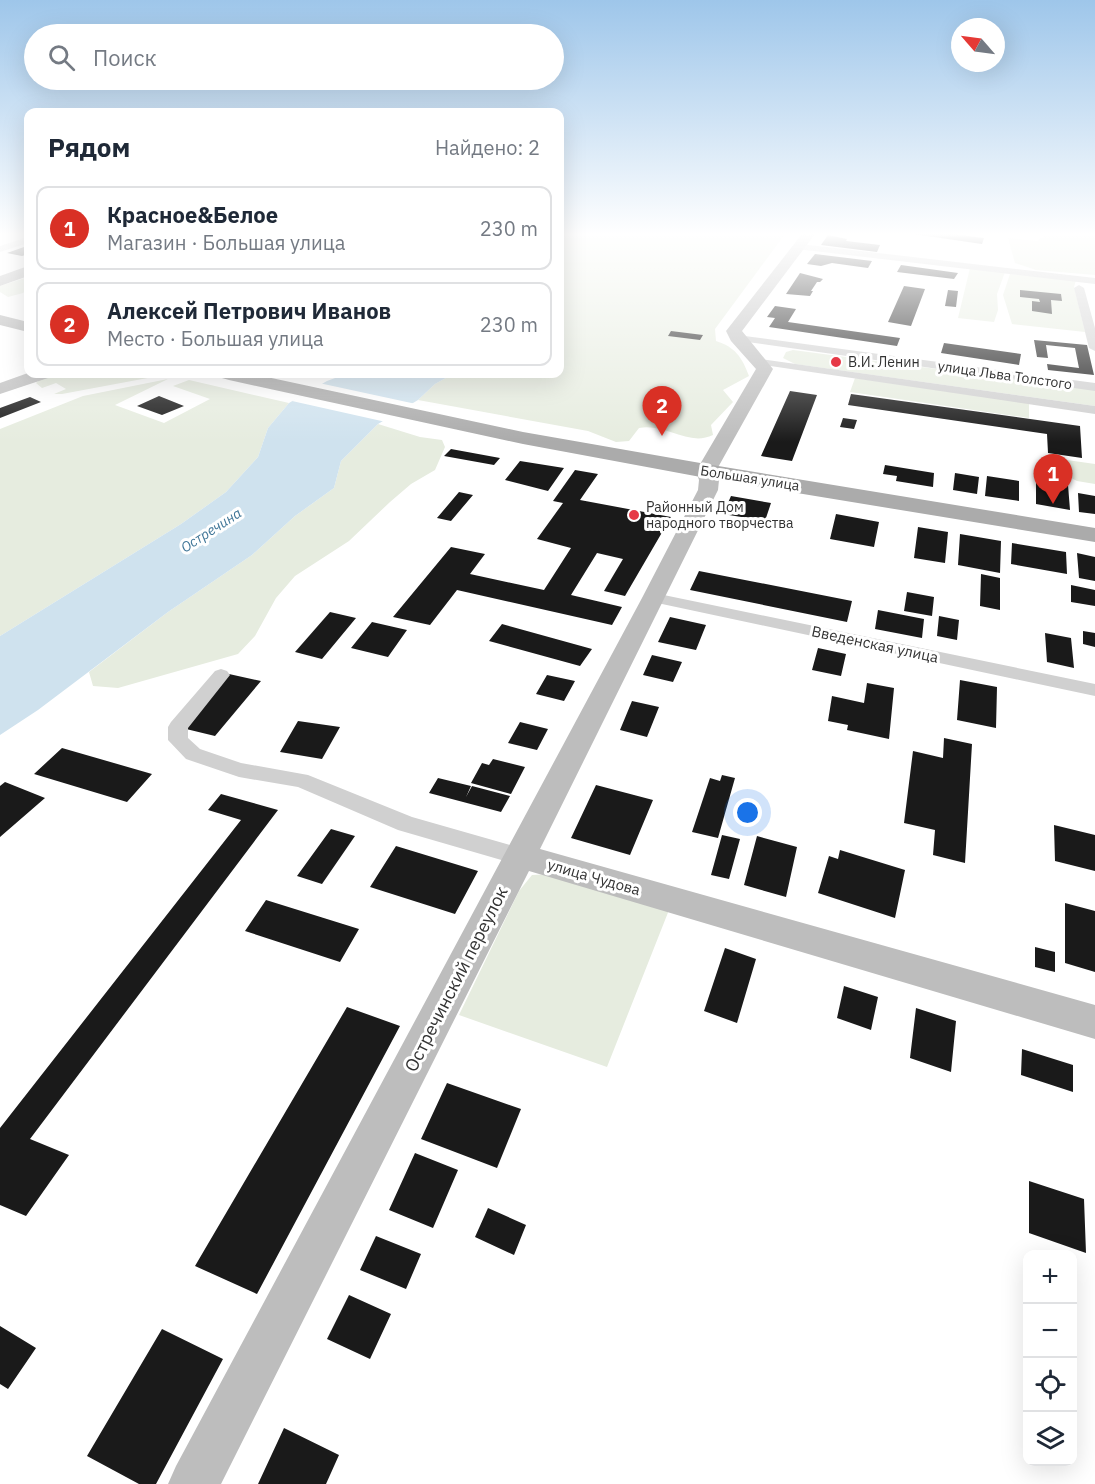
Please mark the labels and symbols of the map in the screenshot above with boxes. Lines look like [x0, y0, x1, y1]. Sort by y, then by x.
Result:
north arrow [951, 18, 1005, 72]
place label: В.И. Ленин [848, 353, 920, 371]
marker: В.И. Ленин [829, 355, 843, 369]
street label: улица Льва Толстого [937, 357, 1073, 393]
pin: 2 [642, 386, 682, 436]
pin: 1 [1034, 454, 1072, 504]
street label: Большая улица [699, 461, 801, 495]
place label: Районный Дом народного творчества [646, 498, 794, 532]
water label: Остречина [177, 504, 245, 556]
marker: Районный Дом народного творчества [627, 508, 641, 522]
street label: Введенская улица [810, 621, 940, 667]
your location [733, 798, 762, 827]
street label: улица Чудова [545, 855, 643, 899]
street label: Остречинский переулок [399, 882, 513, 1076]

